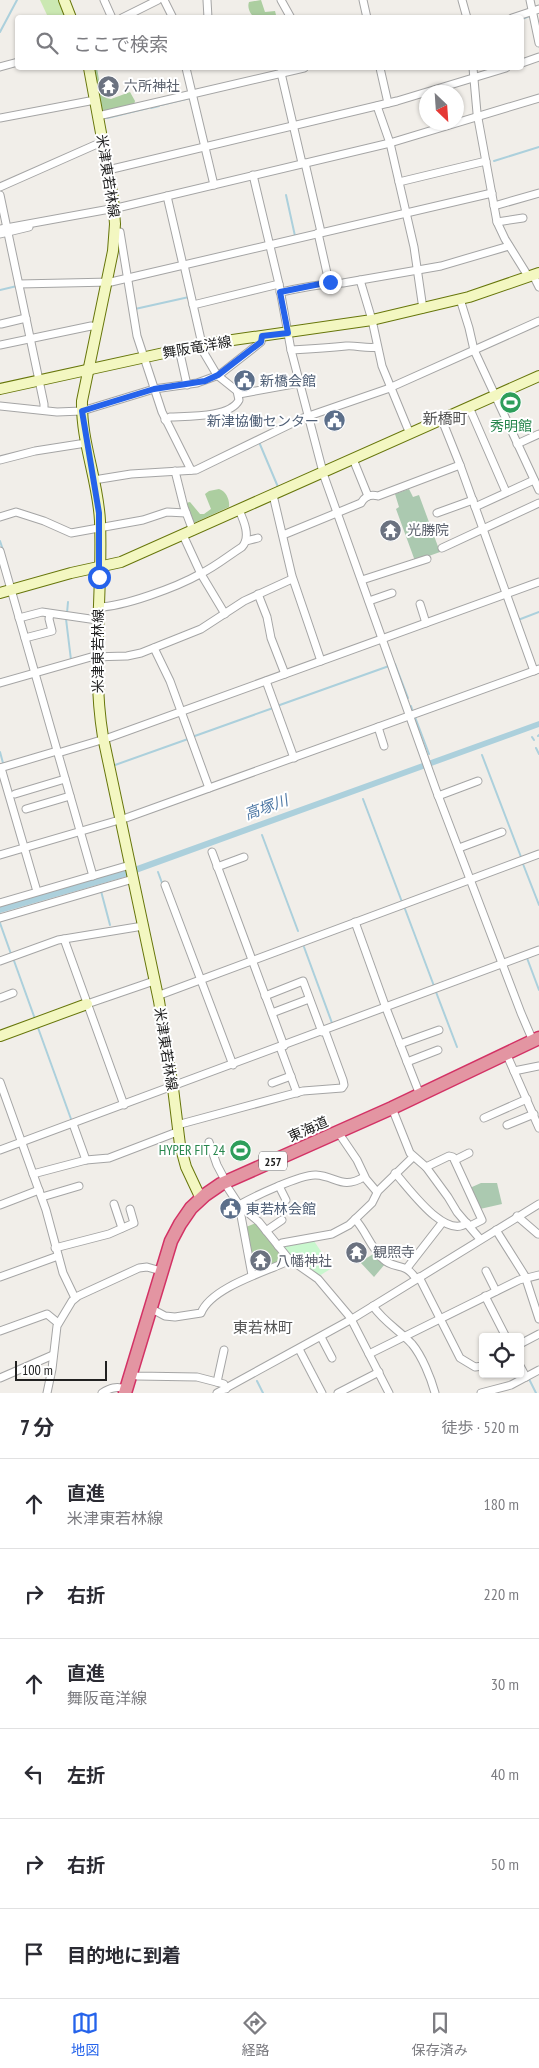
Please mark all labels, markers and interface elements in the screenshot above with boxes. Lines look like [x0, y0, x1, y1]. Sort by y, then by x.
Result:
search box [15, 15, 524, 70]
icon: search [33, 29, 61, 57]
text: ここで検索 [73, 32, 168, 56]
temple icon: 六所神社 [96, 74, 120, 98]
place label: 六所神社 [124, 77, 180, 95]
north arrow [419, 85, 464, 130]
street label: 米津東若林線 [93, 133, 123, 219]
route end [319, 271, 342, 294]
street label: 舞阪竜洋線 [161, 332, 233, 362]
public building icon: 新橋会館 [232, 369, 256, 393]
place label: 新橋会館 [260, 372, 316, 390]
sports icon: 秀明館 [499, 391, 523, 415]
public building icon: 新津協働センター [323, 409, 347, 433]
district label: 新橋町 [422, 409, 468, 428]
place label: 新津協働センター [207, 412, 319, 430]
place label: 秀明館 [490, 417, 532, 435]
temple icon: 光勝院 [379, 518, 403, 542]
place label: 光勝院 [407, 521, 449, 539]
route start [88, 566, 111, 589]
street label: 米津東若林線 [89, 609, 107, 693]
water label: 高塚川 [242, 790, 292, 824]
street label: 米津東若林線 [151, 1006, 181, 1092]
street label: 東海道 [285, 1112, 331, 1146]
sports icon: HYPER FIT 24 [229, 1138, 253, 1162]
place label: HYPER FIT 24 [159, 1141, 226, 1159]
road number: 257 [259, 1152, 287, 1170]
public building icon: 東若林会館 [218, 1197, 242, 1221]
place label: 東若林会館 [246, 1200, 316, 1218]
temple icon: 観照寺 [345, 1240, 369, 1264]
place label: 観照寺 [373, 1243, 415, 1261]
temple icon: 八幡神社 [248, 1249, 272, 1273]
place label: 八幡神社 [276, 1252, 332, 1270]
district label: 東若林町 [233, 1318, 293, 1337]
map controls [479, 1333, 524, 1378]
button: locate [479, 1333, 524, 1378]
scale bar [15, 1358, 108, 1381]
text: 100 m [22, 1361, 53, 1379]
text: 7 分 [20, 1414, 54, 1441]
text: 徒歩 · 520 m [441, 1417, 519, 1437]
text: 直進 [67, 1481, 105, 1505]
icon: ahead [20, 1490, 48, 1518]
text: 180 m [484, 1494, 519, 1514]
text: 米津東若林線 [67, 1508, 163, 1528]
icon: right [20, 1580, 48, 1608]
text: 右折 [67, 1583, 105, 1607]
text: 220 m [484, 1584, 519, 1604]
text: 直進 [67, 1661, 105, 1685]
icon: ahead [20, 1670, 48, 1698]
text: 30 m [491, 1674, 519, 1694]
text: 舞阪竜洋線 [67, 1688, 147, 1708]
icon: left [20, 1760, 48, 1788]
text: 左折 [67, 1763, 105, 1787]
text: 40 m [491, 1764, 519, 1784]
icon: right [20, 1850, 48, 1878]
text: 右折 [67, 1853, 105, 1877]
text: 50 m [491, 1854, 519, 1874]
icon: arrive [20, 1940, 48, 1968]
text: 目的地に到着 [67, 1943, 181, 1967]
tab: 地図 [71, 2009, 99, 2059]
tab: 経路 [241, 2009, 269, 2059]
tab: 保存済み [412, 2009, 468, 2059]

